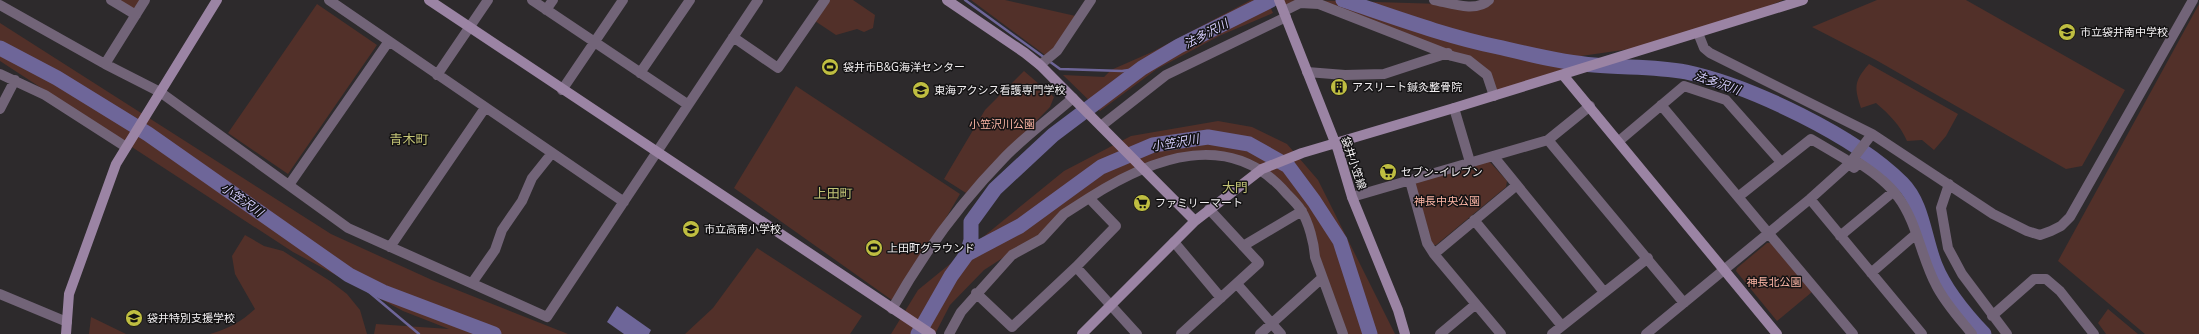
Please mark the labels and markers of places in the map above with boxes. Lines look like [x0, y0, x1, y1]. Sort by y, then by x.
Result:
school or university icon: 市立袋井南中学校 [2057, 22, 2077, 42]
place label: 市立袋井南中学校 [2080, 25, 2168, 40]
sports icon: 袋井市B&G海洋センター [820, 57, 840, 77]
place label: 袋井市B&G海洋センター [843, 60, 965, 75]
building icon: アスリート鍼灸整骨院 [1329, 77, 1349, 97]
school or university icon: 東海アクシス看護専門学校 [911, 80, 931, 100]
place label: アスリート鍼灸整骨院 [1352, 80, 1462, 95]
place label: 東海アクシス看護専門学校 [934, 83, 1065, 98]
supermarket icon: セブン-イレブン [1378, 162, 1398, 182]
place label: セブン-イレブン [1401, 165, 1483, 180]
supermarket icon: ファミリーマート [1132, 193, 1152, 213]
place label: ファミリーマート [1155, 196, 1243, 211]
school or university icon: 市立高南小学校 [681, 219, 701, 239]
place label: 市立高南小学校 [704, 222, 781, 237]
sports icon: 上田町グラウンド [864, 238, 884, 258]
place label: 上田町グラウンド [887, 241, 975, 256]
school or university icon: 袋井特別支援学校 [124, 308, 144, 328]
place label: 袋井特別支援学校 [147, 311, 235, 326]

